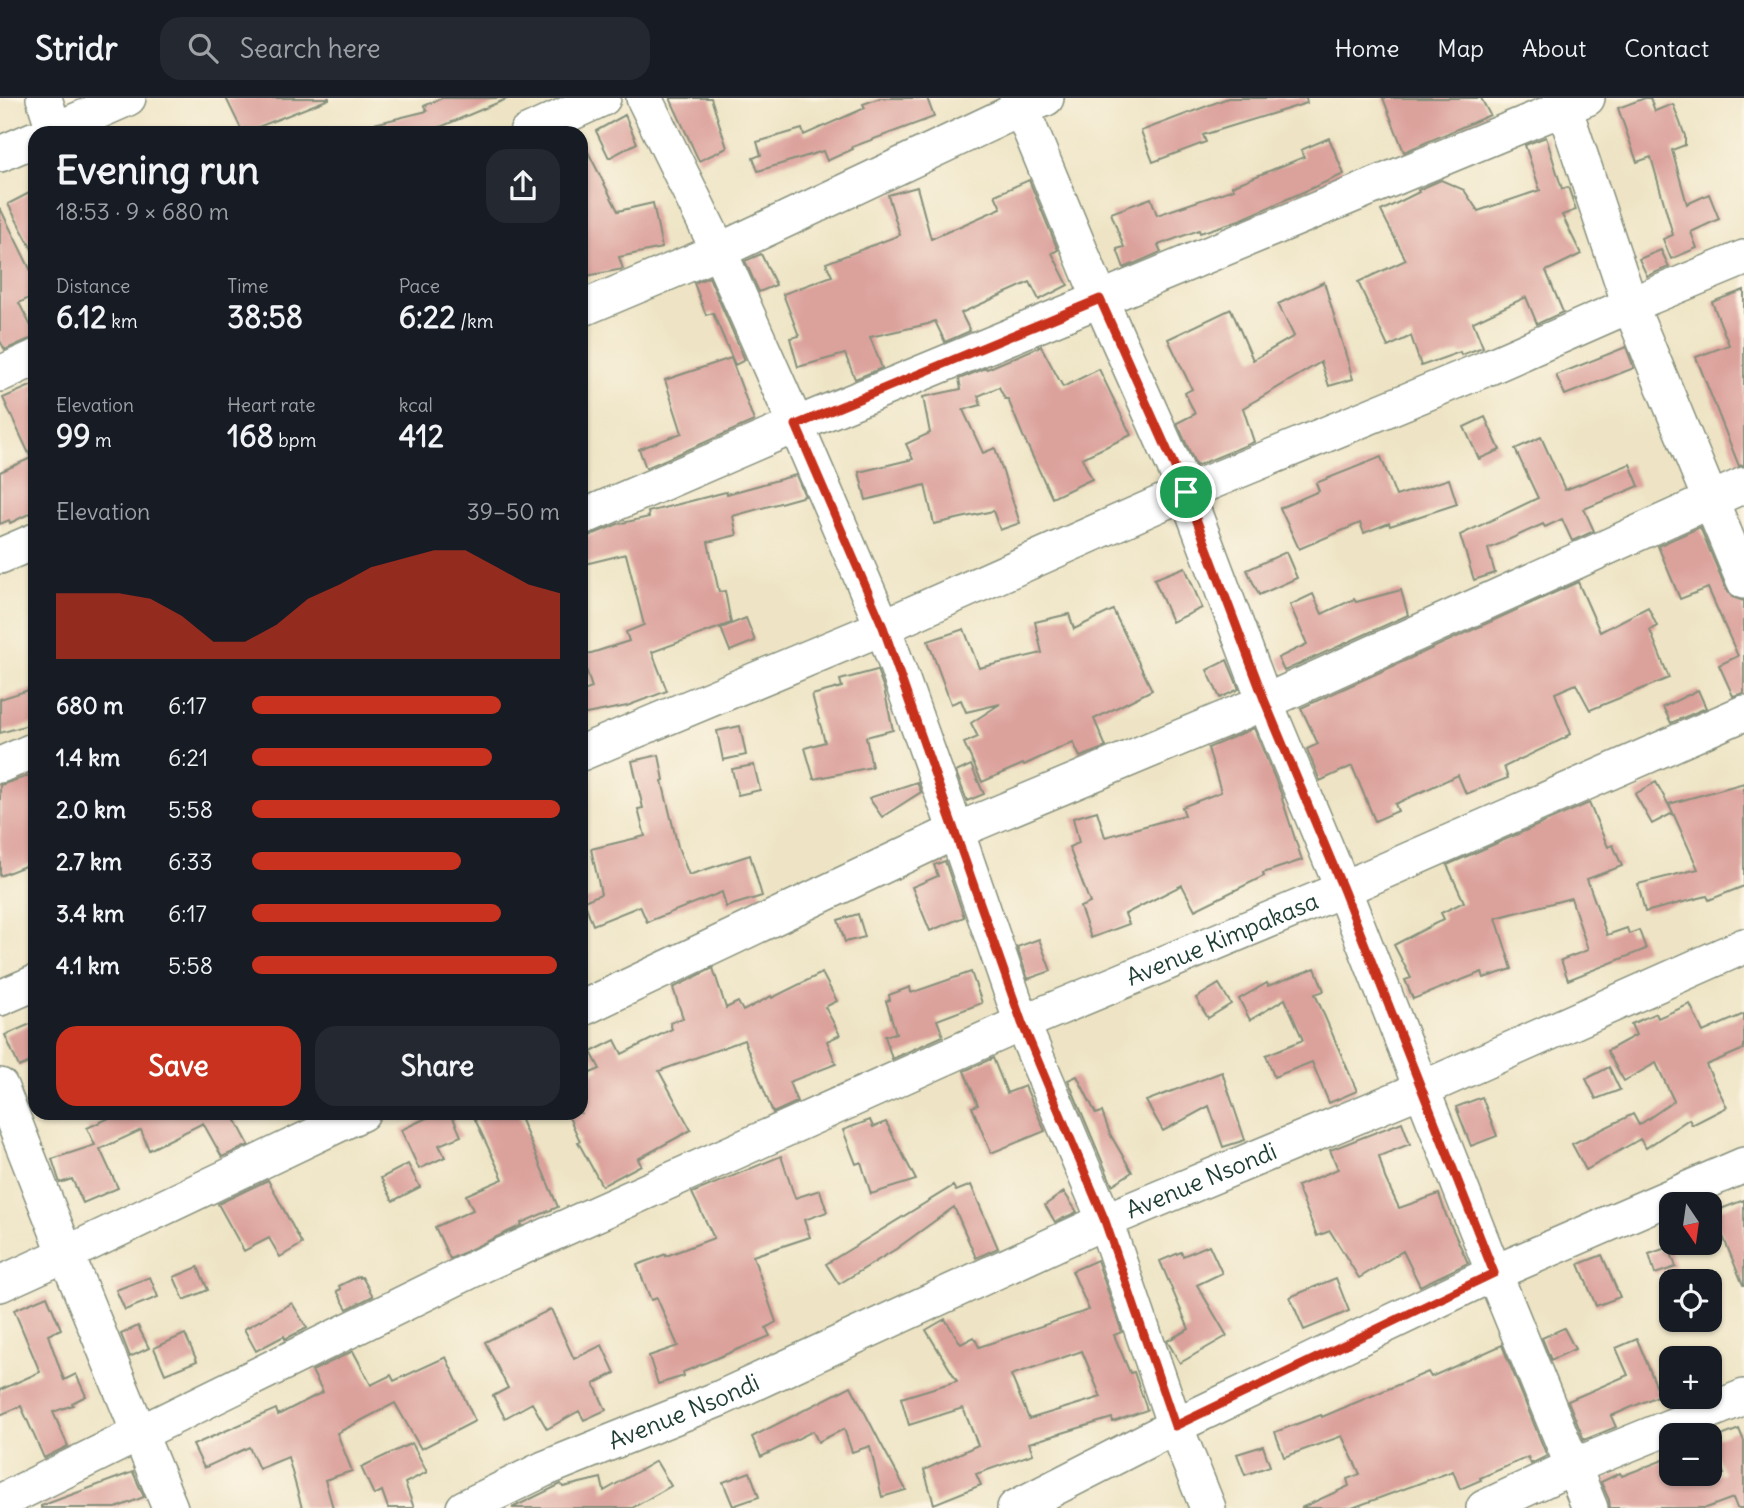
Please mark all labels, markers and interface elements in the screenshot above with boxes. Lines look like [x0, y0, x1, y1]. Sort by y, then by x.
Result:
search box [160, 17, 650, 80]
text: Stridr [35, 27, 118, 69]
icon: search [184, 29, 222, 67]
text: Search here [240, 32, 381, 65]
text: Home [1335, 33, 1399, 63]
text: Map [1437, 33, 1484, 63]
text: About [1522, 33, 1586, 63]
text: Contact [1624, 33, 1709, 63]
text: Evening run [56, 147, 259, 194]
button: share [486, 149, 560, 223]
text: 18:53 · 9 × 680 m [56, 197, 229, 226]
text: Distance [56, 274, 130, 298]
text: Time [227, 274, 268, 298]
text: Pace [399, 274, 440, 298]
text: 6.12 [56, 298, 107, 336]
text: 38:58 [227, 298, 303, 336]
text: 6:22 [399, 298, 456, 336]
text: km [107, 309, 138, 333]
text: /km [456, 309, 493, 333]
text: Elevation [56, 393, 134, 417]
text: Heart rate [227, 393, 315, 417]
text: kcal [399, 393, 433, 417]
text: 99 [56, 417, 91, 455]
text: 168 [227, 417, 274, 455]
text: 412 [399, 417, 444, 455]
text: m [91, 428, 112, 452]
text: bpm [274, 428, 316, 452]
pin [1156, 462, 1216, 522]
icon: arrive [1167, 473, 1205, 511]
text: Elevation [56, 497, 150, 526]
text: 39–50 m [467, 497, 560, 526]
text: 680 m [56, 691, 123, 720]
text: 6:17 [168, 691, 207, 720]
text: 1.4 km [56, 743, 120, 772]
text: 6:21 [168, 743, 208, 772]
text: 2.0 km [56, 795, 126, 824]
text: 5:58 [168, 795, 213, 824]
text: 2.7 km [56, 847, 122, 876]
text: 6:33 [168, 847, 213, 876]
street label: Avenue Kimpakasa [1121, 885, 1323, 992]
text: 3.4 km [56, 899, 124, 928]
text: 6:17 [168, 899, 207, 928]
text: 4.1 km [56, 951, 120, 980]
text: 5:58 [168, 951, 213, 980]
button: Save [56, 1026, 301, 1106]
button: Share [315, 1026, 560, 1106]
street label: Avenue Nsondi [1121, 1135, 1281, 1225]
north arrow [1659, 1192, 1722, 1255]
map controls [1659, 1192, 1722, 1486]
button: locate [1659, 1269, 1722, 1332]
button: + [1659, 1346, 1722, 1409]
street label: Avenue Nsondi [604, 1367, 764, 1456]
button: − [1659, 1423, 1722, 1486]

